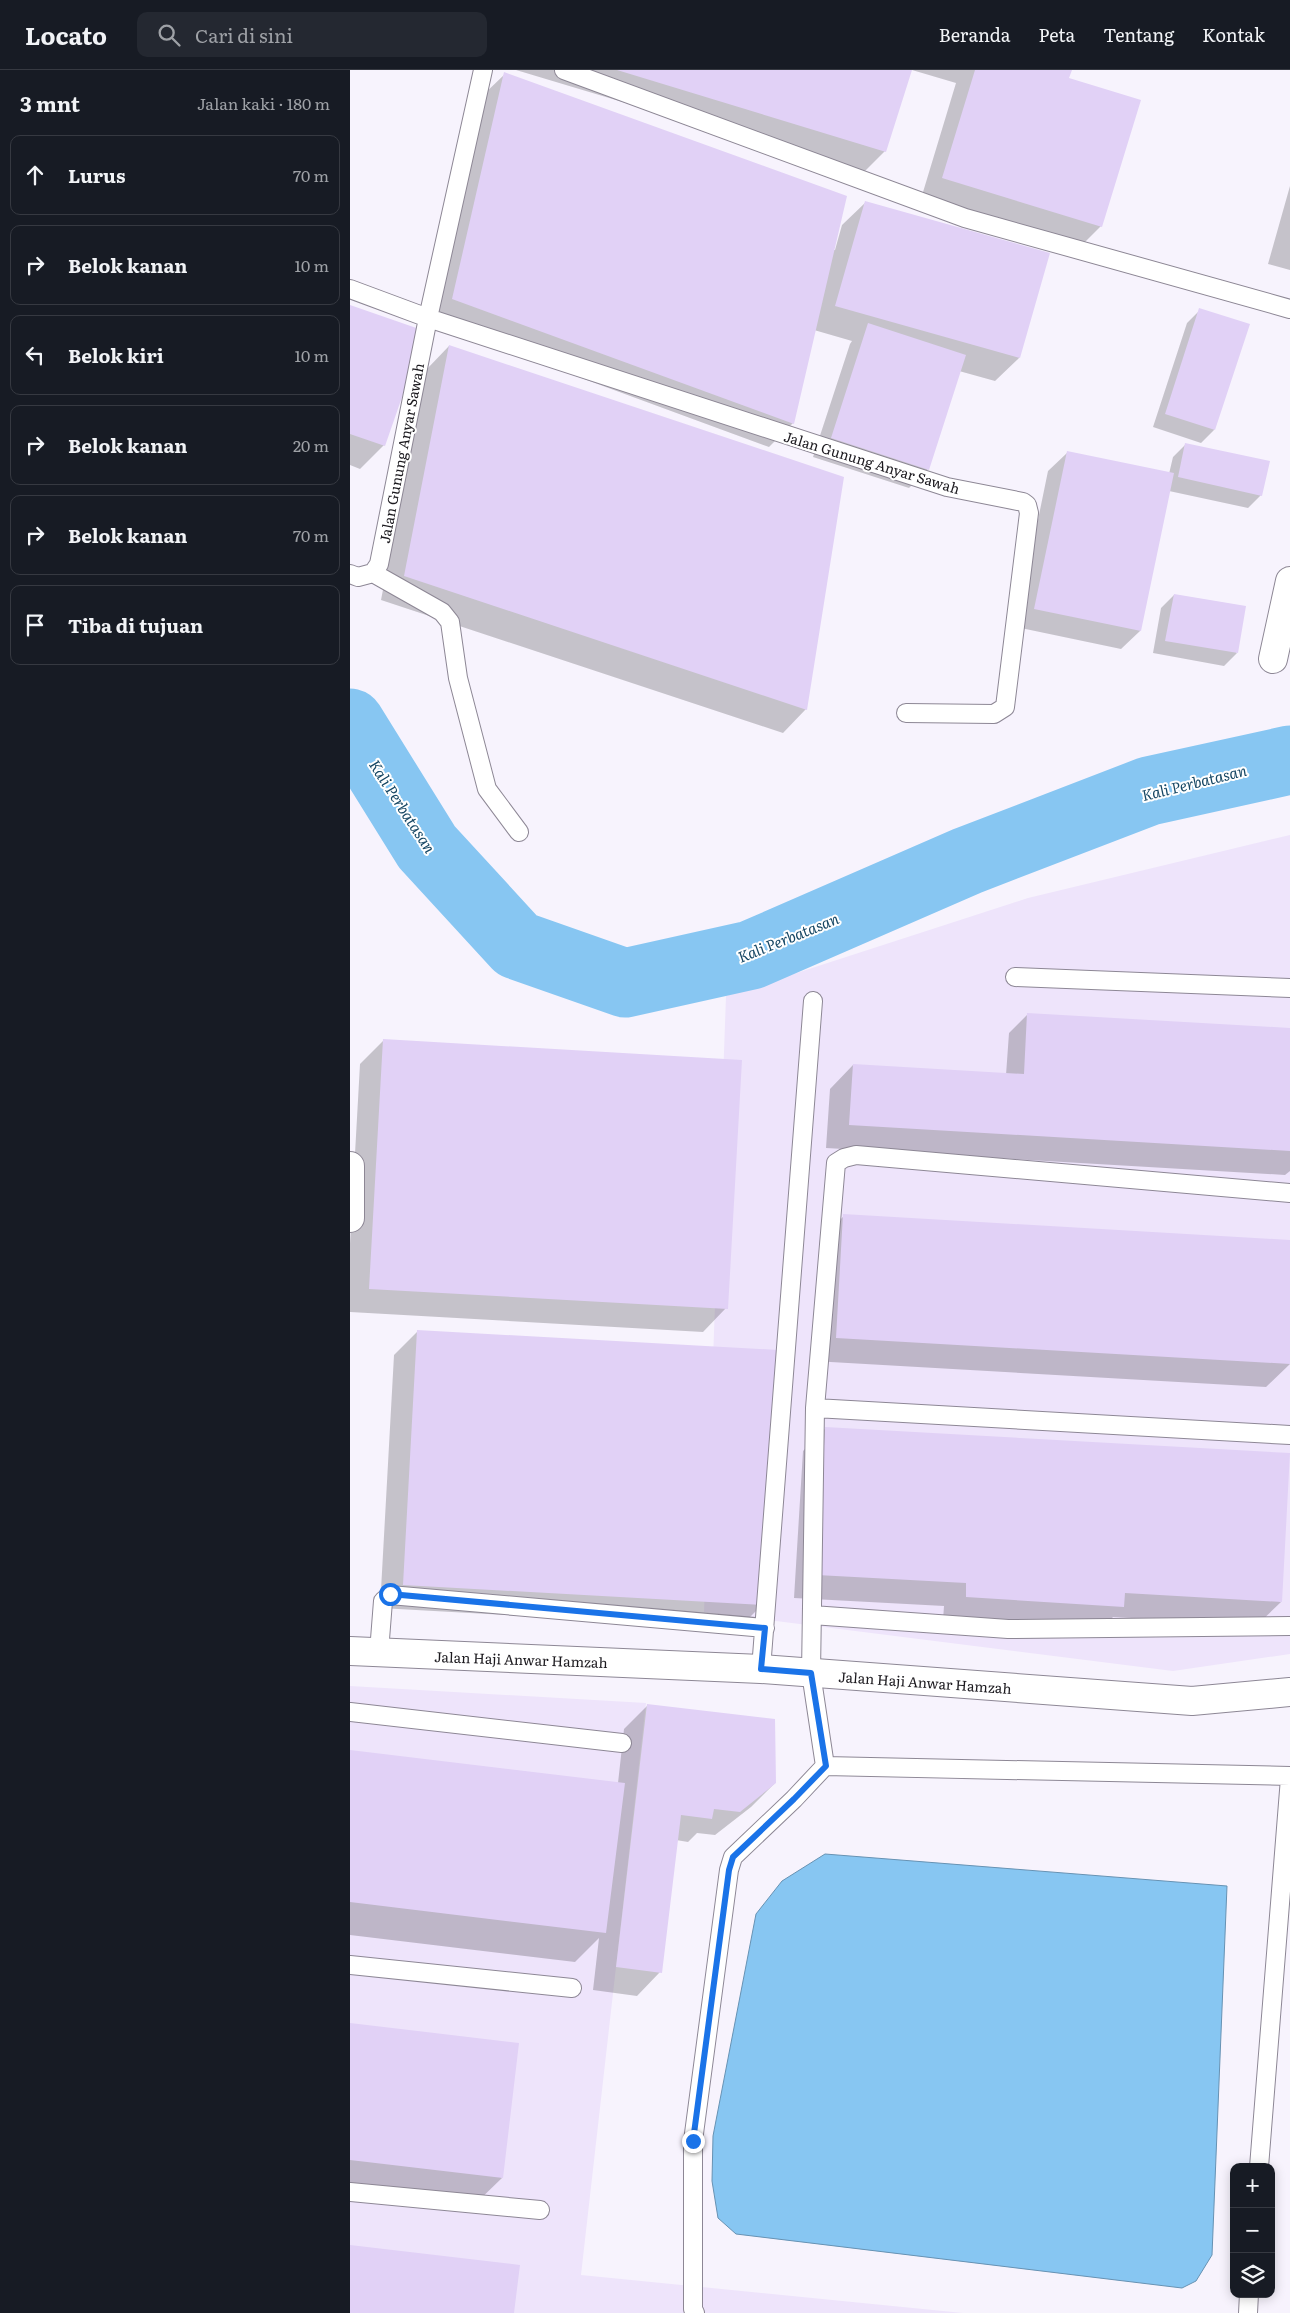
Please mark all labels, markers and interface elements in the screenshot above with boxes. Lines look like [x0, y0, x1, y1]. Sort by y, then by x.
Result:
search box [137, 12, 487, 57]
text: Locato [25, 17, 107, 52]
icon: search [155, 21, 183, 49]
text: Cari di sini [195, 21, 293, 49]
text: Beranda [939, 21, 1010, 48]
text: Peta [1038, 21, 1075, 48]
text: Tentang [1103, 21, 1174, 48]
text: Kontak [1202, 21, 1265, 48]
text: 3 mnt [20, 87, 80, 118]
text: Jalan kaki · 180 m [197, 91, 330, 115]
icon: ahead [21, 161, 49, 189]
text: Lurus [68, 161, 125, 189]
text: 70 m [293, 163, 329, 187]
icon: right [21, 251, 49, 279]
text: Belok kanan [68, 251, 187, 279]
text: 10 m [295, 253, 329, 277]
icon: left [21, 341, 49, 369]
text: Belok kiri [68, 341, 164, 369]
text: 10 m [295, 343, 329, 367]
street label: Jalan Gunung Anyar Sawah [374, 361, 428, 545]
street label: Jalan Gunung Anyar Sawah [781, 426, 963, 498]
icon: right [21, 431, 49, 459]
text: Belok kanan [68, 431, 187, 459]
text: 20 m [293, 433, 329, 457]
icon: right [21, 521, 49, 549]
text: Belok kanan [68, 521, 187, 549]
text: 70 m [293, 523, 329, 547]
icon: arrive [21, 611, 49, 639]
text: Tiba di tujuan [68, 611, 203, 639]
water label: Kali Perbatasan [364, 755, 442, 857]
water label: Kali Perbatasan [1139, 758, 1249, 806]
water label: Kali Perbatasan [734, 906, 842, 968]
route start [379, 1583, 402, 1606]
street label: Jalan Haji Anwar Hamzah [434, 1646, 608, 1672]
street label: Jalan Haji Anwar Hamzah [838, 1666, 1012, 1698]
route end [682, 2130, 705, 2153]
map controls [1230, 2163, 1275, 2298]
button: + [1230, 2163, 1275, 2208]
button: − [1230, 2208, 1275, 2253]
button: layers [1230, 2253, 1275, 2298]

